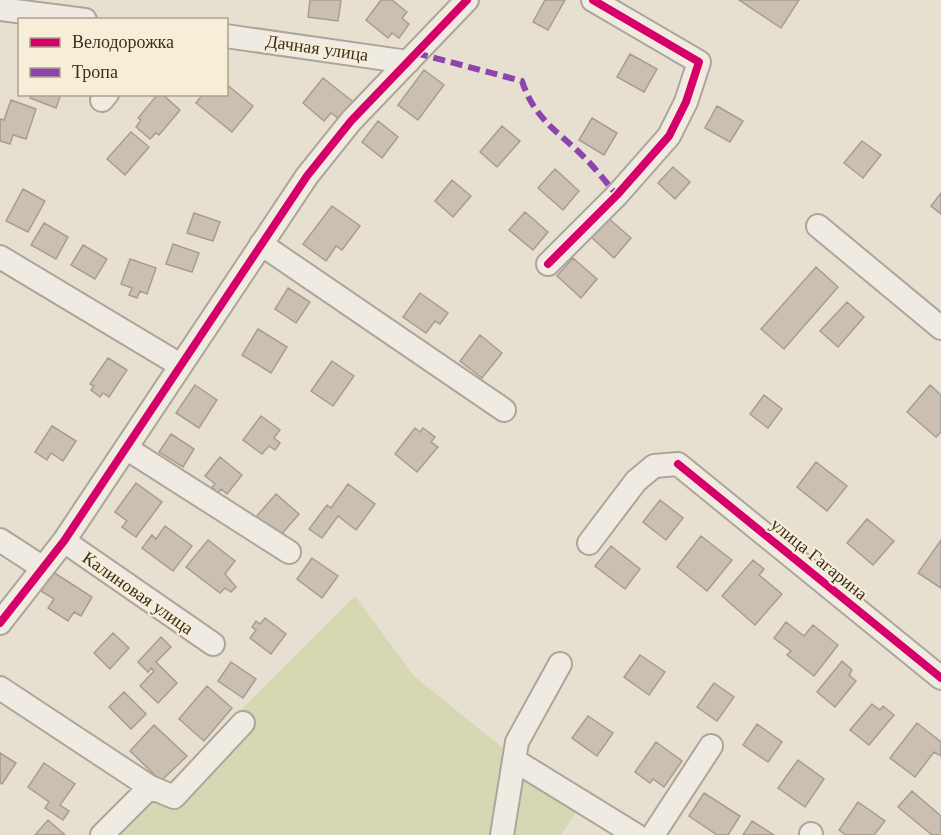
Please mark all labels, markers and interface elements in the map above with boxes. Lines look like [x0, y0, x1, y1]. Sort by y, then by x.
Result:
legend [18, 18, 228, 96]
street label: Дачная улица [264, 31, 370, 65]
text: Велодорожка [72, 32, 174, 52]
text: Тропа [72, 62, 118, 82]
street label: улица Гагарина [767, 514, 871, 604]
street label: Калиновая улица [79, 547, 197, 639]

